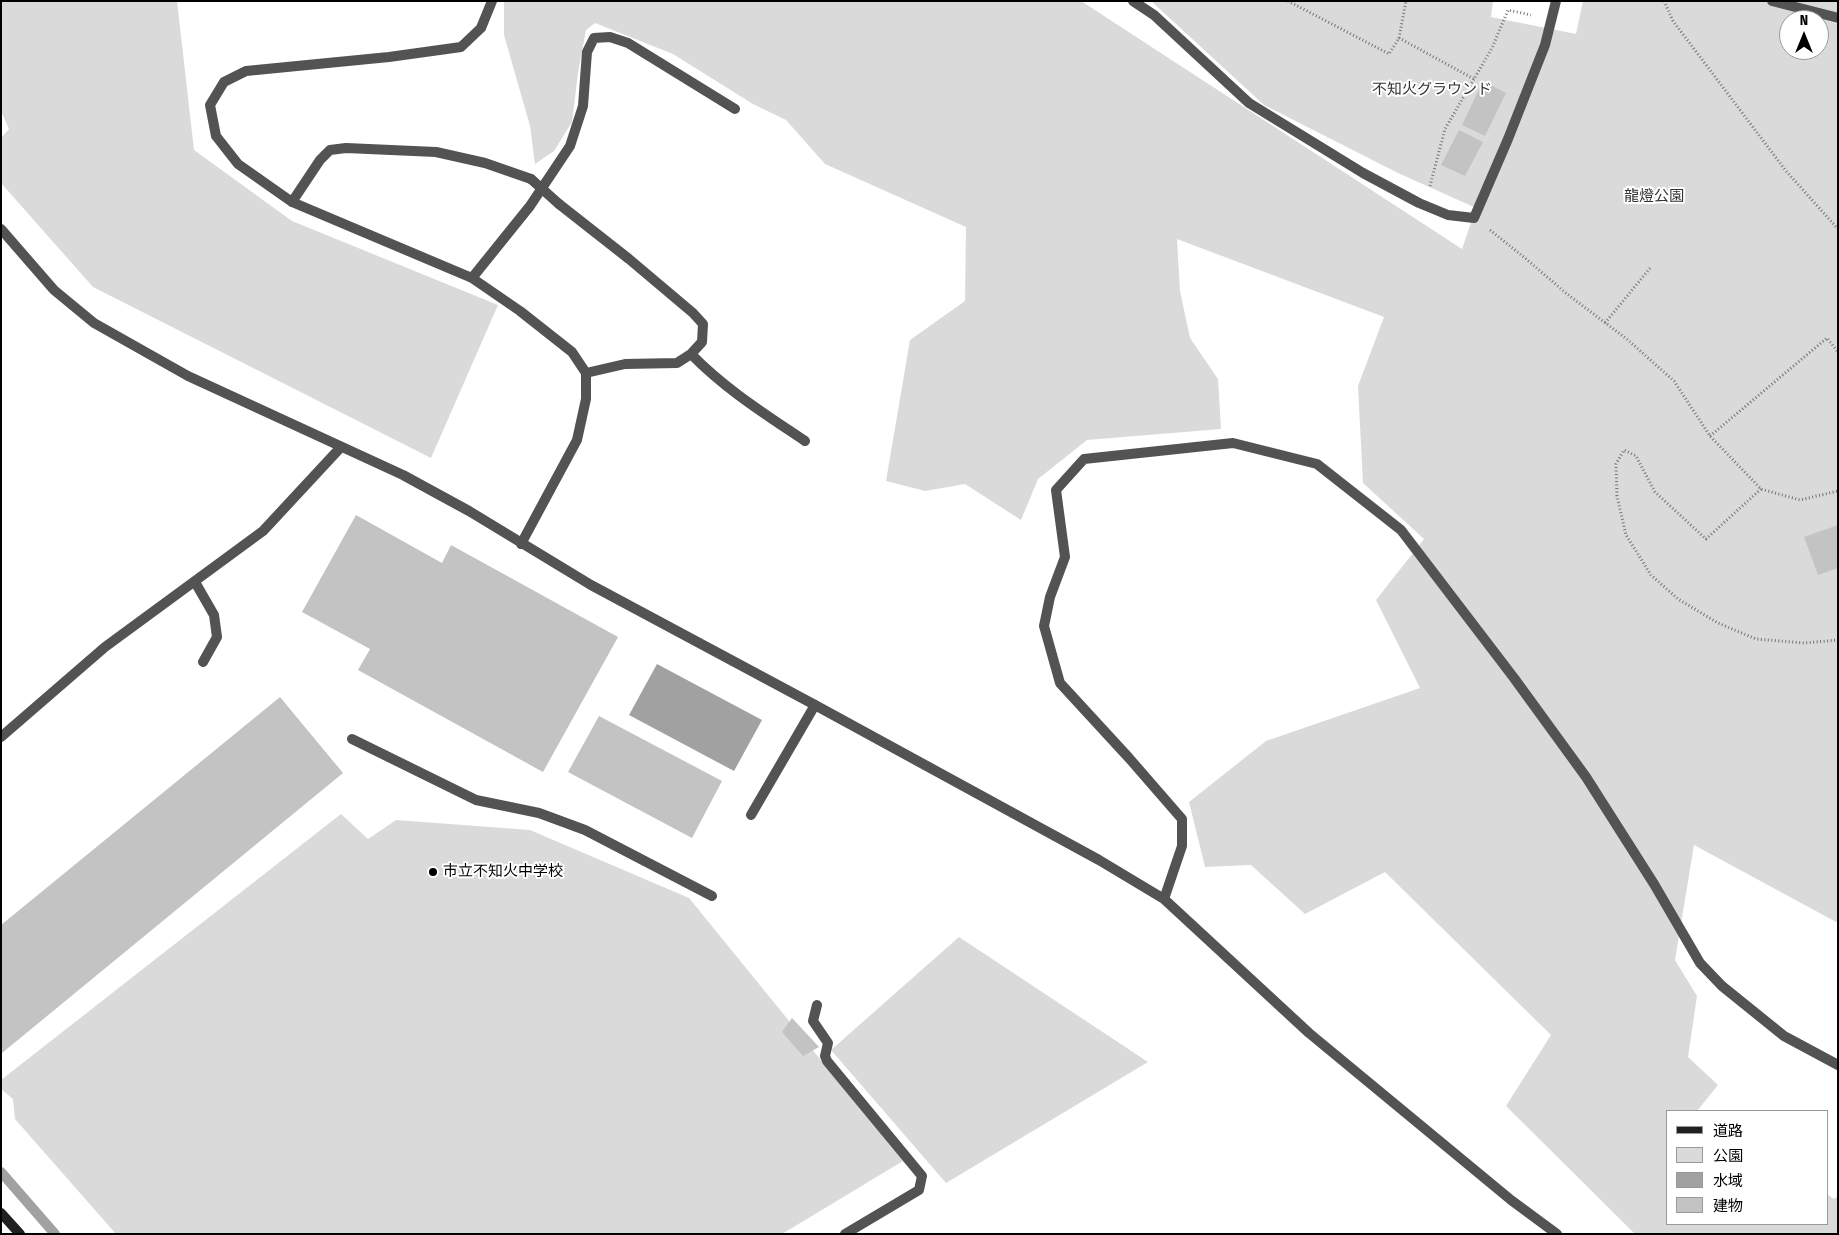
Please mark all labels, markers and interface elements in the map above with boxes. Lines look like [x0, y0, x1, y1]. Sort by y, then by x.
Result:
north arrow [1779, 10, 1829, 60]
text: N [1800, 12, 1808, 29]
park label: 不知火グラウンド [1372, 81, 1492, 99]
park label: 龍燈公園 [1624, 188, 1684, 206]
place label: 市立不知火中学校 [443, 863, 563, 881]
marker: 市立不知火中学校 [427, 866, 439, 878]
legend [1666, 1110, 1829, 1225]
text: 道路 [1713, 1122, 1743, 1140]
text: 公園 [1713, 1147, 1743, 1165]
text: 水域 [1713, 1172, 1743, 1190]
text: 建物 [1713, 1197, 1743, 1215]

